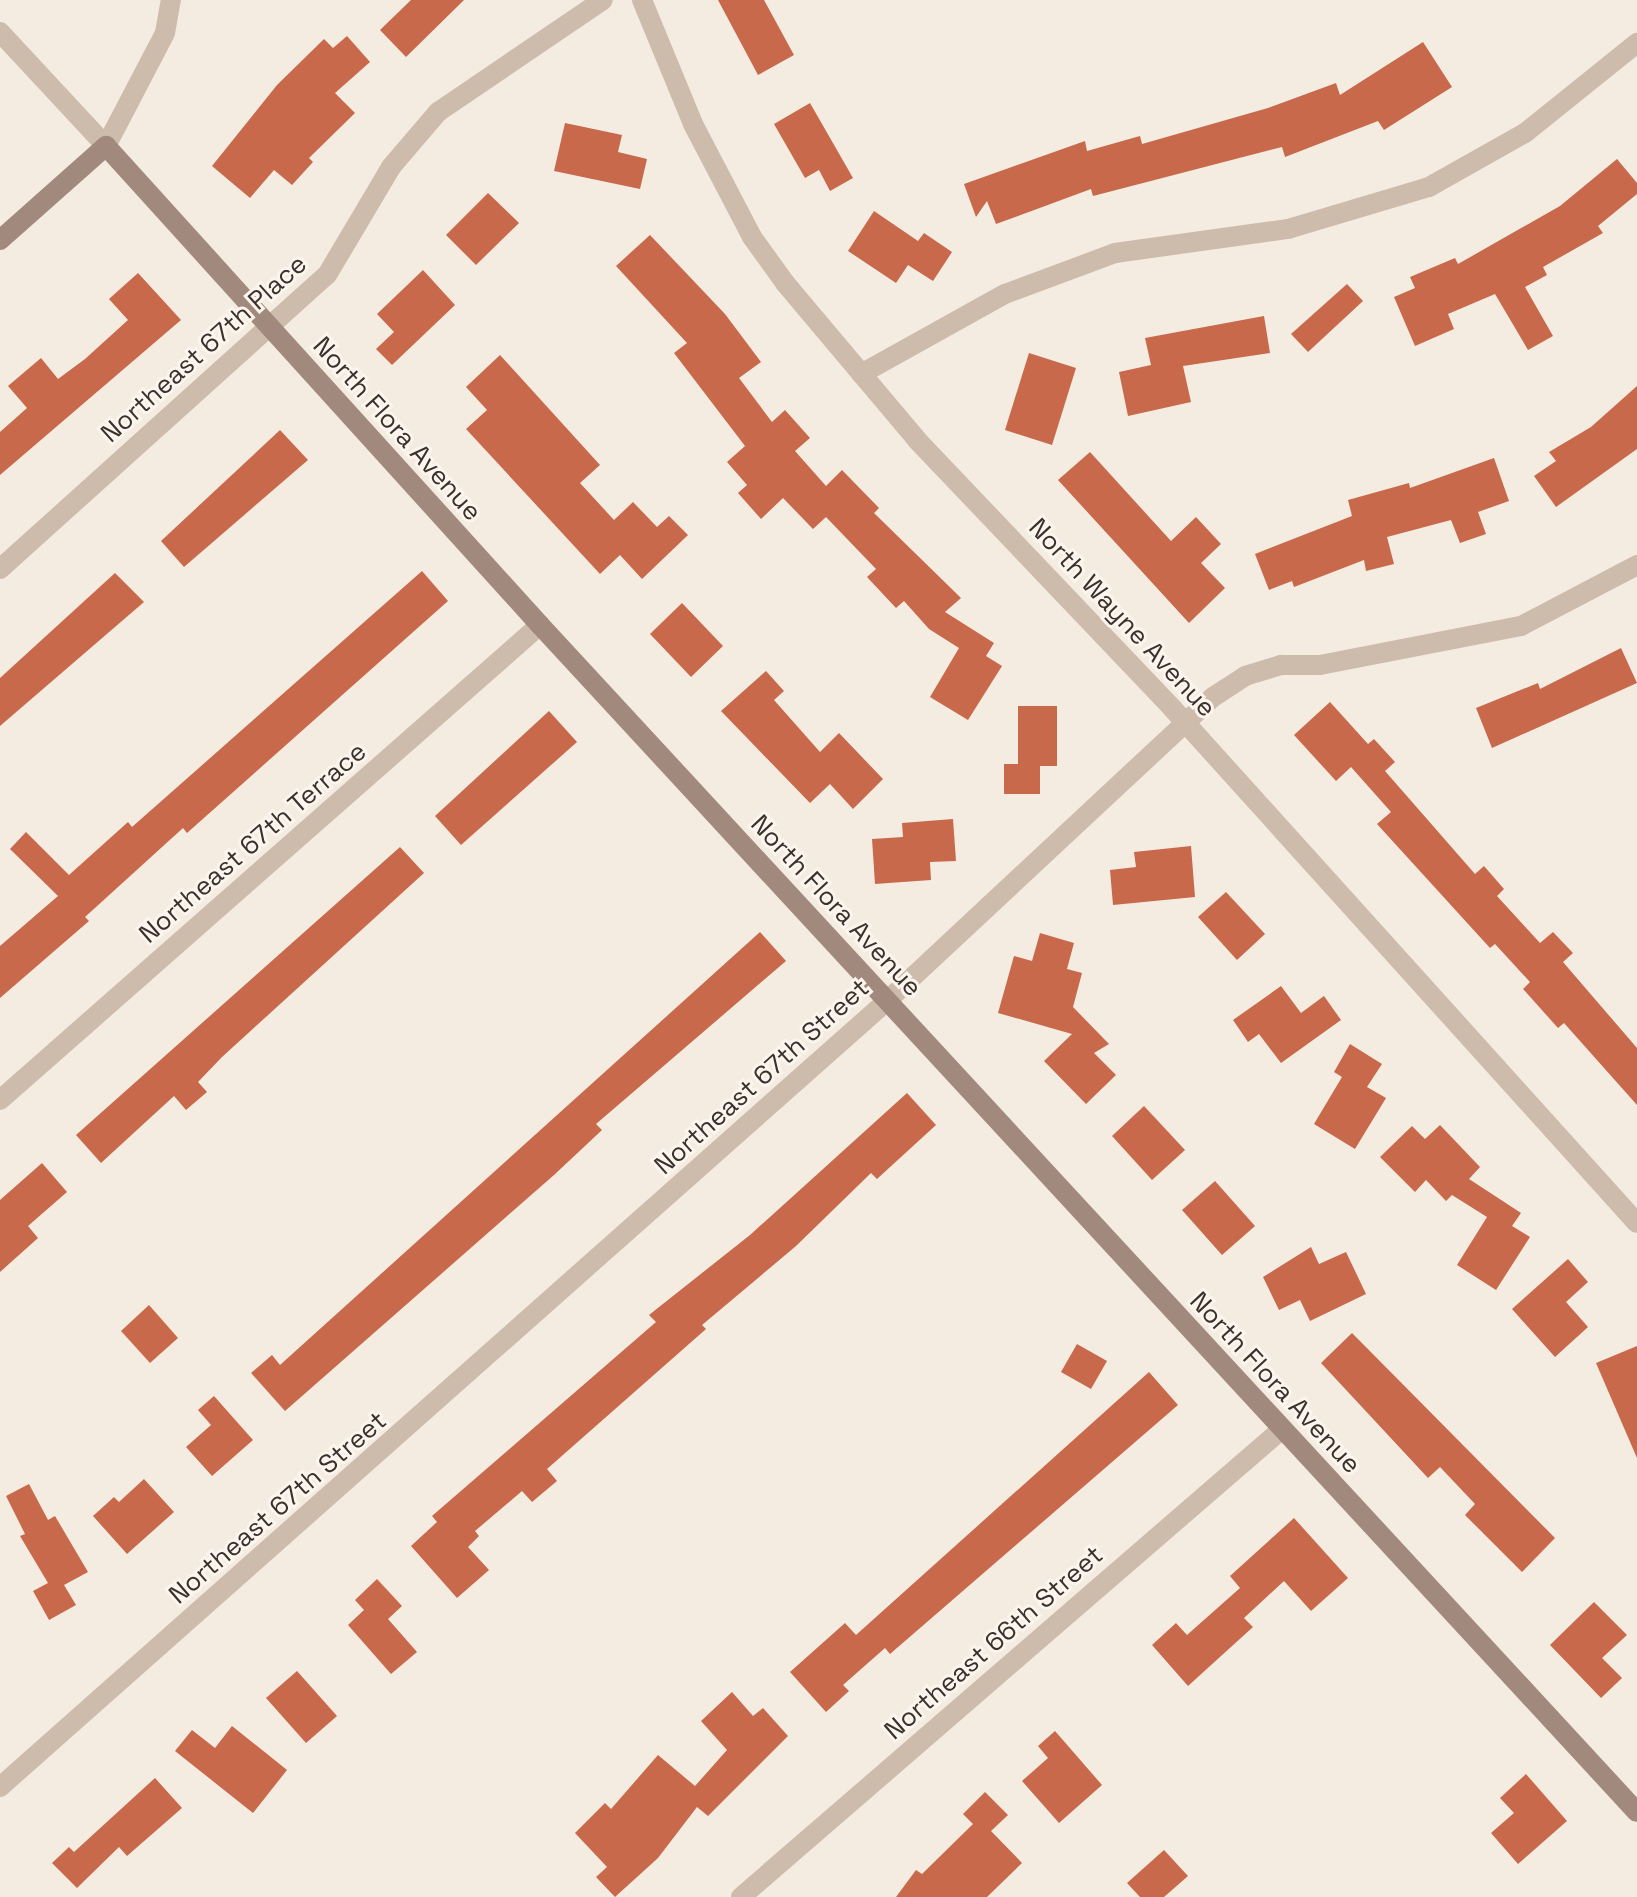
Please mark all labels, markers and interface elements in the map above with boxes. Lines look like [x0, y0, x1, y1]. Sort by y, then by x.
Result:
street label: Northeast 67th Place [95, 249, 313, 449]
street label: North Flora Avenue [306, 330, 488, 528]
street label: North Wayne Avenue [1022, 512, 1222, 724]
street label: Northeast 67th Terrace [133, 736, 373, 950]
street label: North Flora Avenue [744, 809, 928, 1003]
street label: Northeast 67th Street [648, 973, 876, 1181]
street label: North Flora Avenue [1183, 1286, 1367, 1480]
street label: Northeast 67th Street [163, 1405, 393, 1611]
street label: Northeast 66th Street [878, 1540, 1110, 1746]

